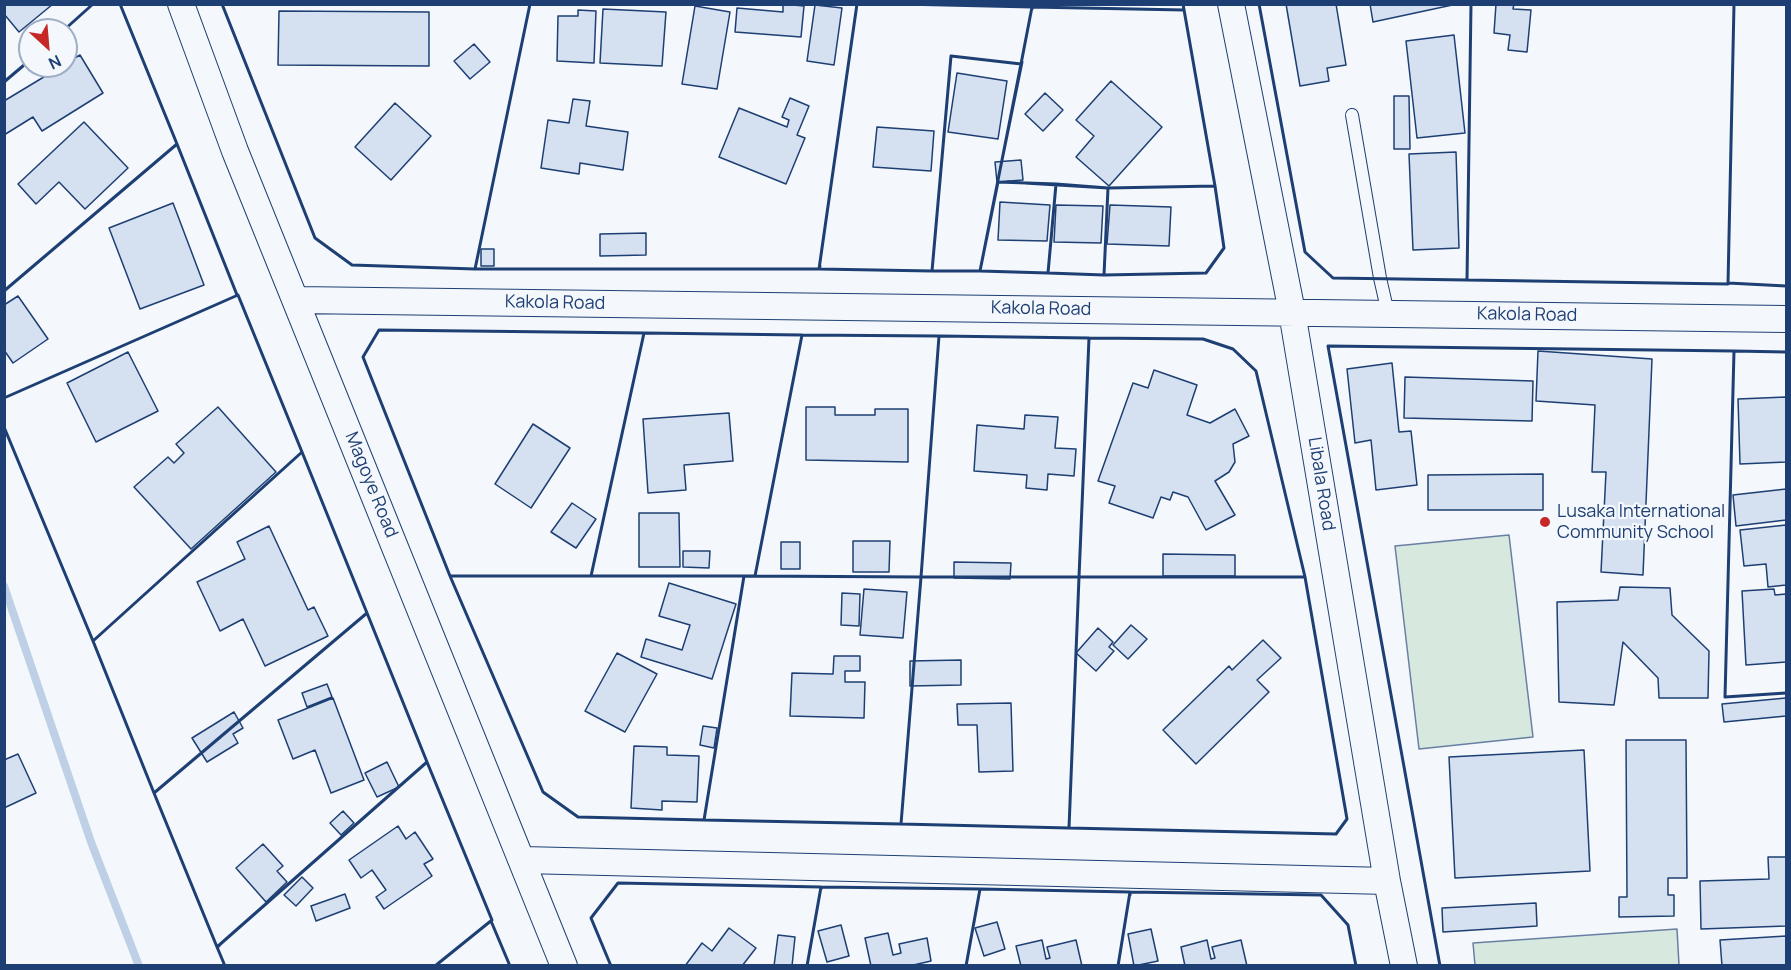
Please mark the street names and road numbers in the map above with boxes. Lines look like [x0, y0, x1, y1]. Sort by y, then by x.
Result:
street label: Kakola Road [505, 291, 605, 315]
street label: Kakola Road [991, 297, 1091, 321]
street label: Kakola Road [1477, 303, 1577, 327]
street label: Magoye Road [340, 429, 402, 541]
street label: Libala Road [1303, 436, 1339, 532]

